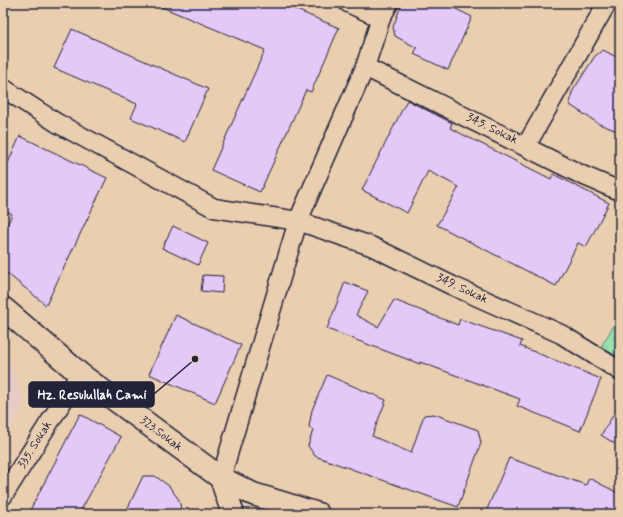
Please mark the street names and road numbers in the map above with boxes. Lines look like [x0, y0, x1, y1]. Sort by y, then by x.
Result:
street label: 345. Sokak [464, 110, 520, 148]
street label: 349. Sokak [434, 270, 490, 308]
street label: 323.Sokak [136, 413, 186, 455]
street label: 335. Sokak [14, 418, 56, 472]

